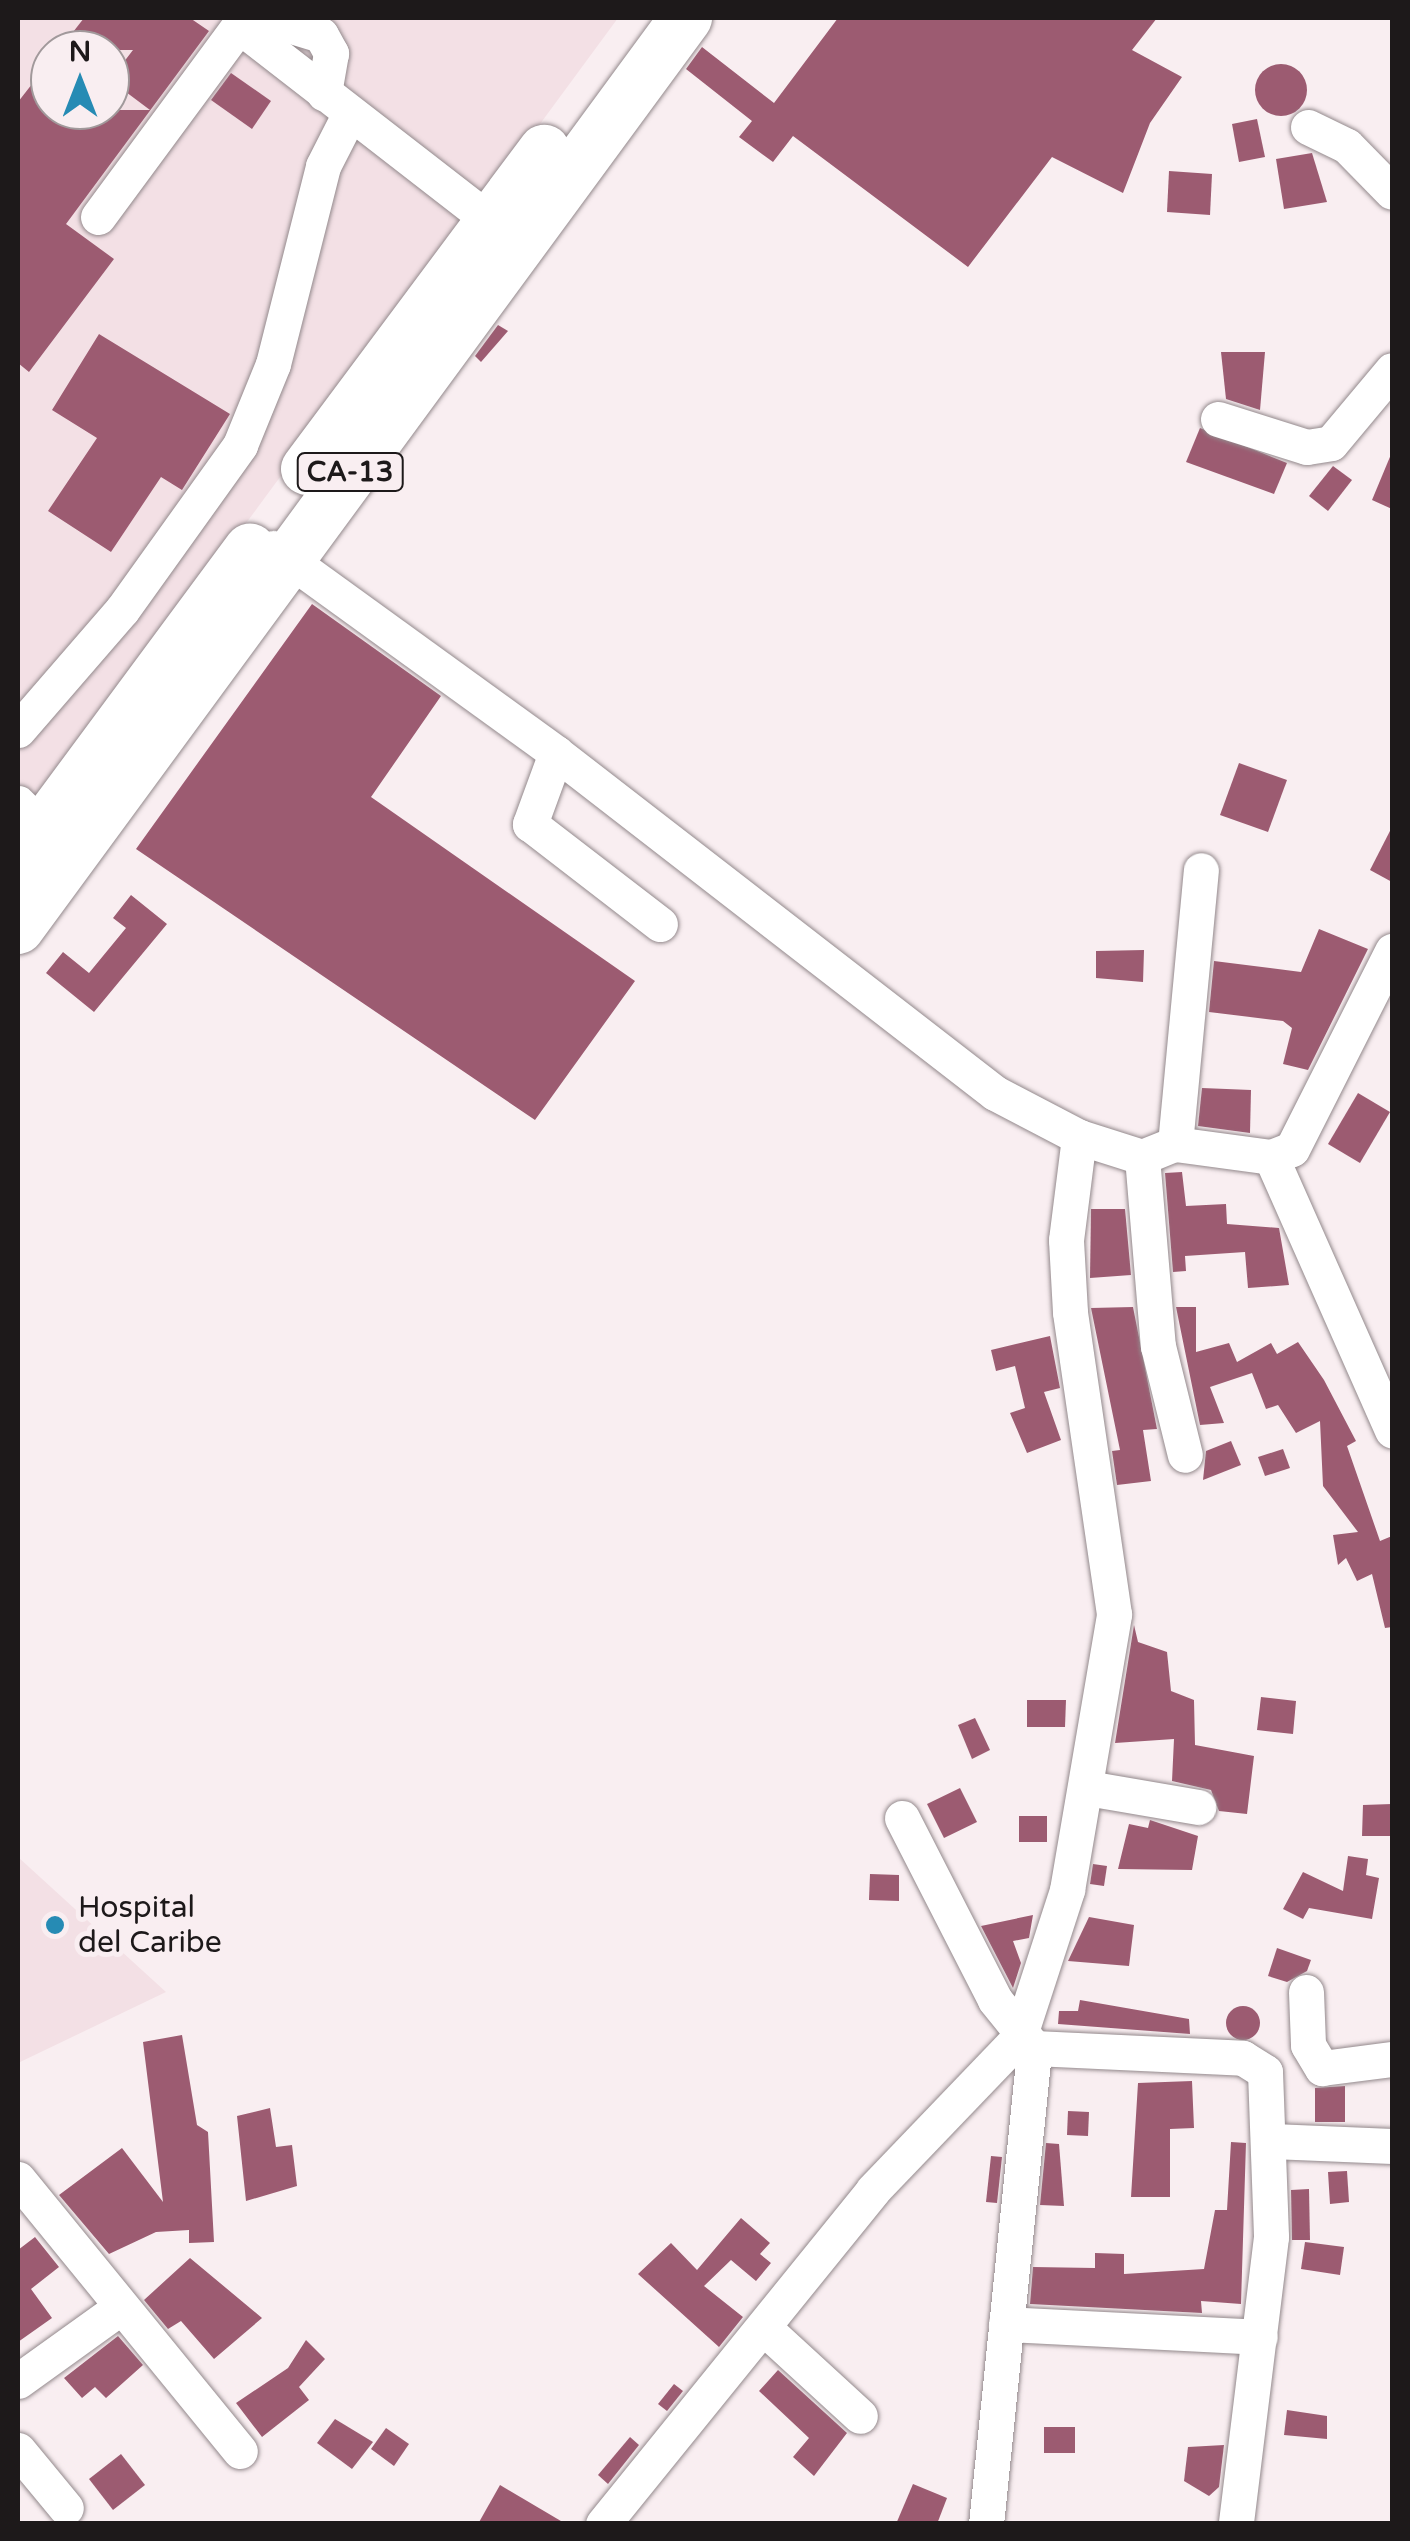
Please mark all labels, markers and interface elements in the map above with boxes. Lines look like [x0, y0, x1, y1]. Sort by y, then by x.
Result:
north arrow [30, 30, 130, 130]
text: N [69, 35, 91, 69]
road number: CA-13 [295, 449, 405, 495]
place label: Hospital del Caribe [78, 1890, 222, 1960]
marker: Hospital del Caribe [42, 1912, 68, 1938]

